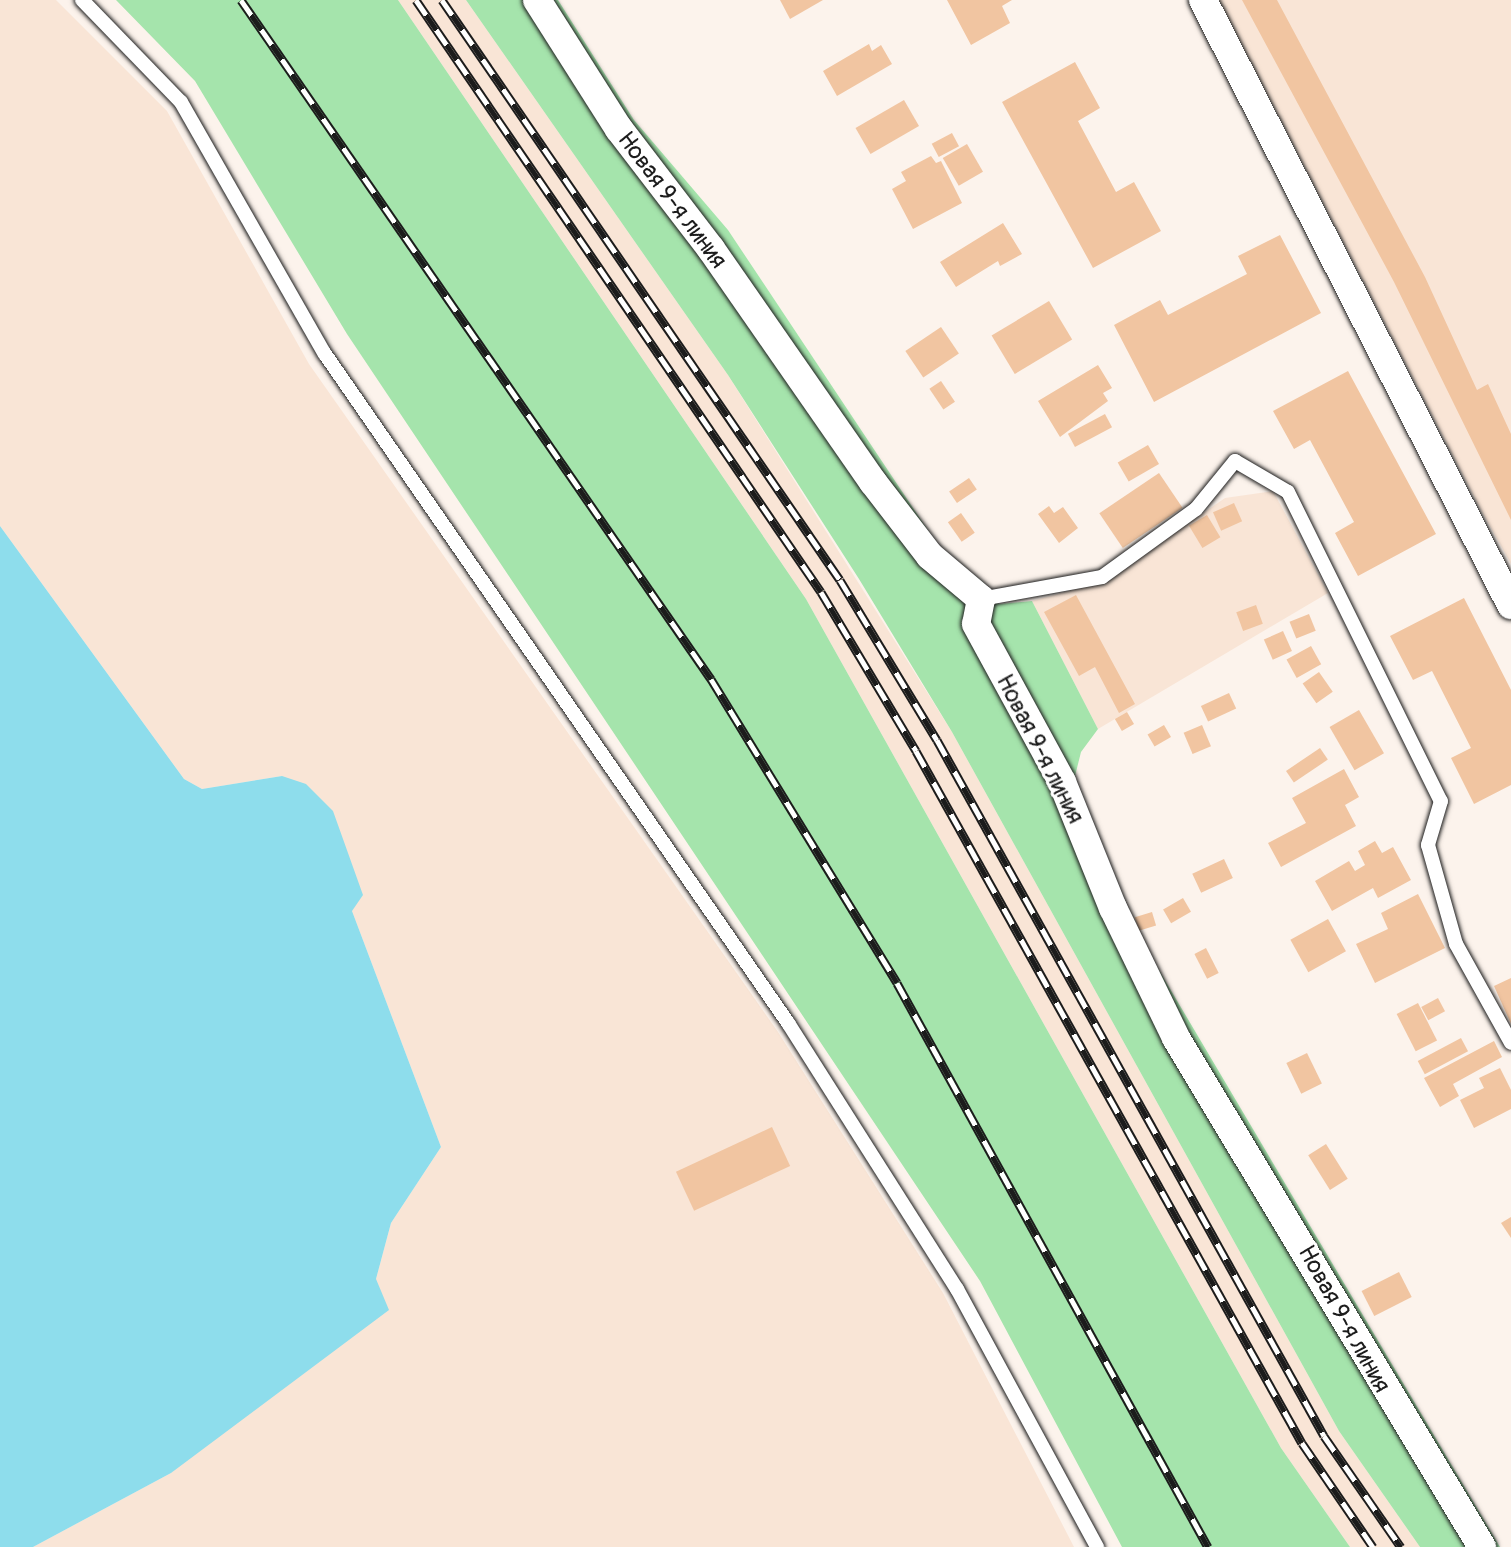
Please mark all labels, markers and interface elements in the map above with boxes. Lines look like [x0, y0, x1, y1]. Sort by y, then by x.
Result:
street label: Новая 9-я линия [611, 126, 733, 274]
street label: Новая 9-я линия [990, 669, 1090, 829]
street label: Новая 9-я линия [1292, 1240, 1396, 1398]

